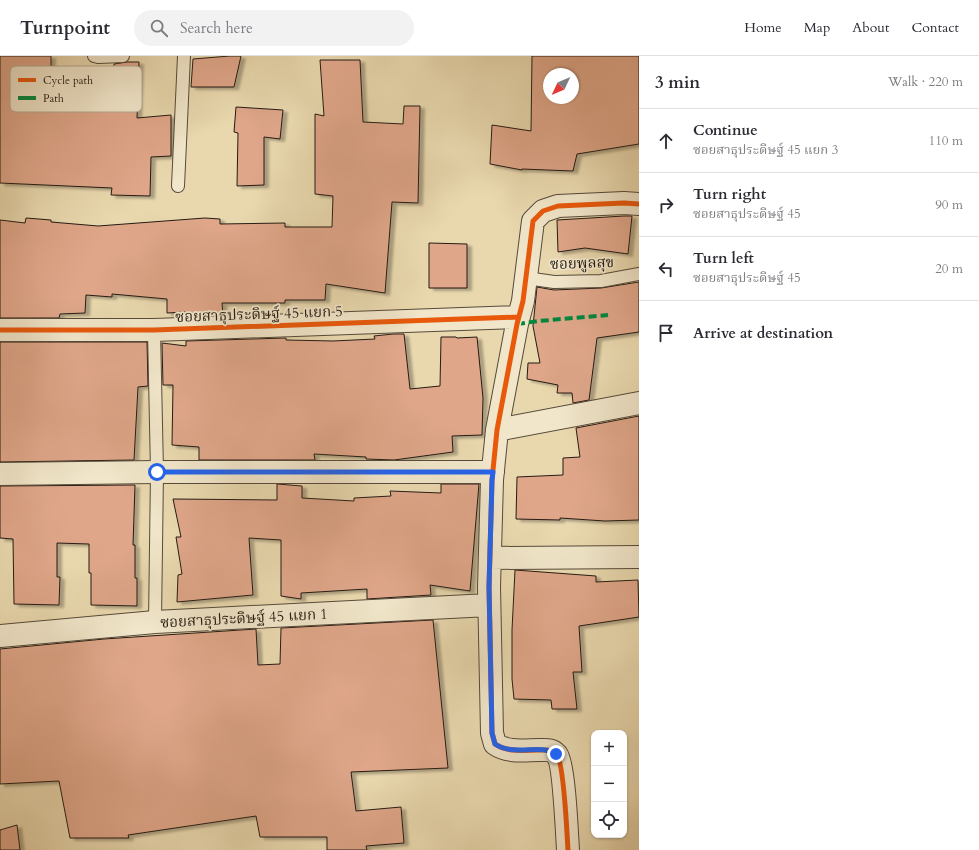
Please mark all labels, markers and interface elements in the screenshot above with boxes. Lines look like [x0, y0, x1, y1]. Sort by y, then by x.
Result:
search box [134, 10, 414, 46]
text: Turnpoint [20, 15, 110, 41]
icon: search [148, 17, 170, 39]
text: Search here [180, 18, 253, 38]
text: Home [744, 18, 782, 37]
text: Map [804, 18, 830, 37]
text: About [852, 18, 889, 37]
text: Contact [911, 18, 959, 37]
legend [10, 66, 142, 112]
north arrow [543, 68, 579, 104]
text: 3 min [655, 71, 700, 94]
text: Cycle path [43, 73, 93, 88]
text: Walk · 220 m [888, 73, 963, 91]
text: Path [43, 91, 64, 106]
text: Continue [693, 120, 758, 140]
icon: ahead [655, 130, 677, 152]
text: 110 m [929, 132, 963, 150]
text: ซอยสาธุประดิษฐ์ 45 แยก 3 [693, 141, 838, 159]
text: Turn right [693, 184, 766, 204]
icon: right [655, 194, 677, 216]
text: 90 m [935, 196, 963, 214]
text: ซอยสาธุประดิษฐ์ 45 [693, 205, 801, 223]
text: Turn left [693, 248, 754, 268]
street label: ซอยพูลสุข [550, 252, 615, 275]
icon: left [655, 258, 677, 280]
text: 20 m [935, 260, 963, 278]
text: ซอยสาธุประดิษฐ์ 45 [693, 269, 801, 287]
street label: ซอยสาธุประดิษฐ์ 45 แยก 5 [175, 301, 343, 328]
icon: arrive [655, 322, 677, 344]
text: Arrive at destination [693, 323, 833, 343]
route start [148, 463, 166, 481]
street label: ซอยสาธุประดิษฐ์ 45 แยก 1 [160, 604, 328, 633]
map controls [591, 730, 627, 838]
button: + [591, 730, 627, 766]
route end [547, 745, 565, 763]
button: − [591, 766, 627, 802]
button: locate [591, 802, 627, 838]

